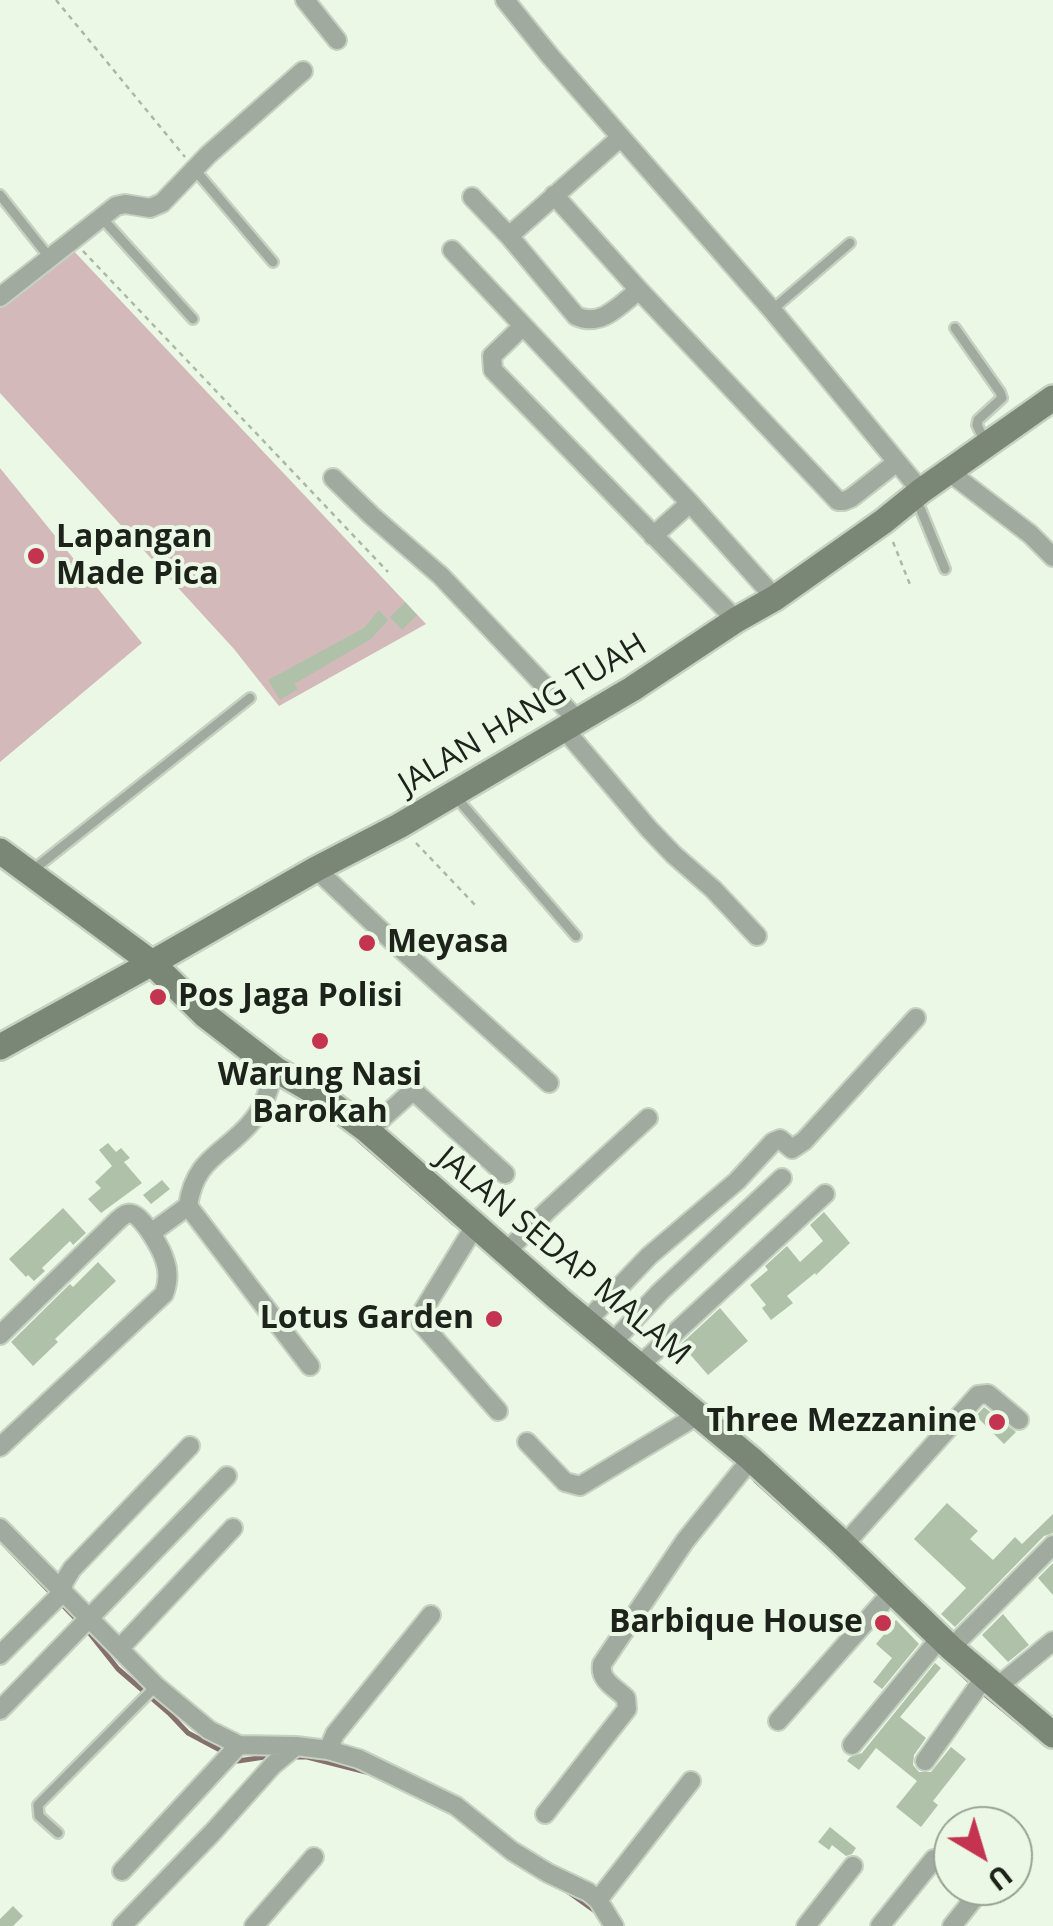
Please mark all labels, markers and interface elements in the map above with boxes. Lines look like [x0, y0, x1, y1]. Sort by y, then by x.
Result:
place label: Lapangan Made Pica [56, 519, 219, 594]
marker: Lapangan Made Pica [25, 545, 47, 567]
street label: JALAN HANG TUAH [392, 626, 654, 804]
place label: Meyasa [387, 924, 509, 962]
marker: Meyasa [356, 932, 378, 954]
place label: Pos Jaga Polisi [178, 978, 403, 1016]
marker: Pos Jaga Polisi [147, 986, 169, 1008]
marker: Warung Nasi Barokah [309, 1030, 331, 1052]
place label: Warung Nasi Barokah [218, 1057, 422, 1132]
street label: JALAN SEDAP MALAM [428, 1140, 698, 1374]
place label: Lotus Garden [260, 1300, 474, 1338]
marker: Lotus Garden [483, 1308, 505, 1330]
place label: Three Mezzanine [706, 1403, 977, 1441]
marker: Three Mezzanine [986, 1411, 1008, 1433]
place label: Barbique House [609, 1604, 863, 1642]
marker: Barbique House [872, 1612, 894, 1634]
north arrow [933, 1806, 1033, 1906]
text: U [980, 1857, 1020, 1900]

